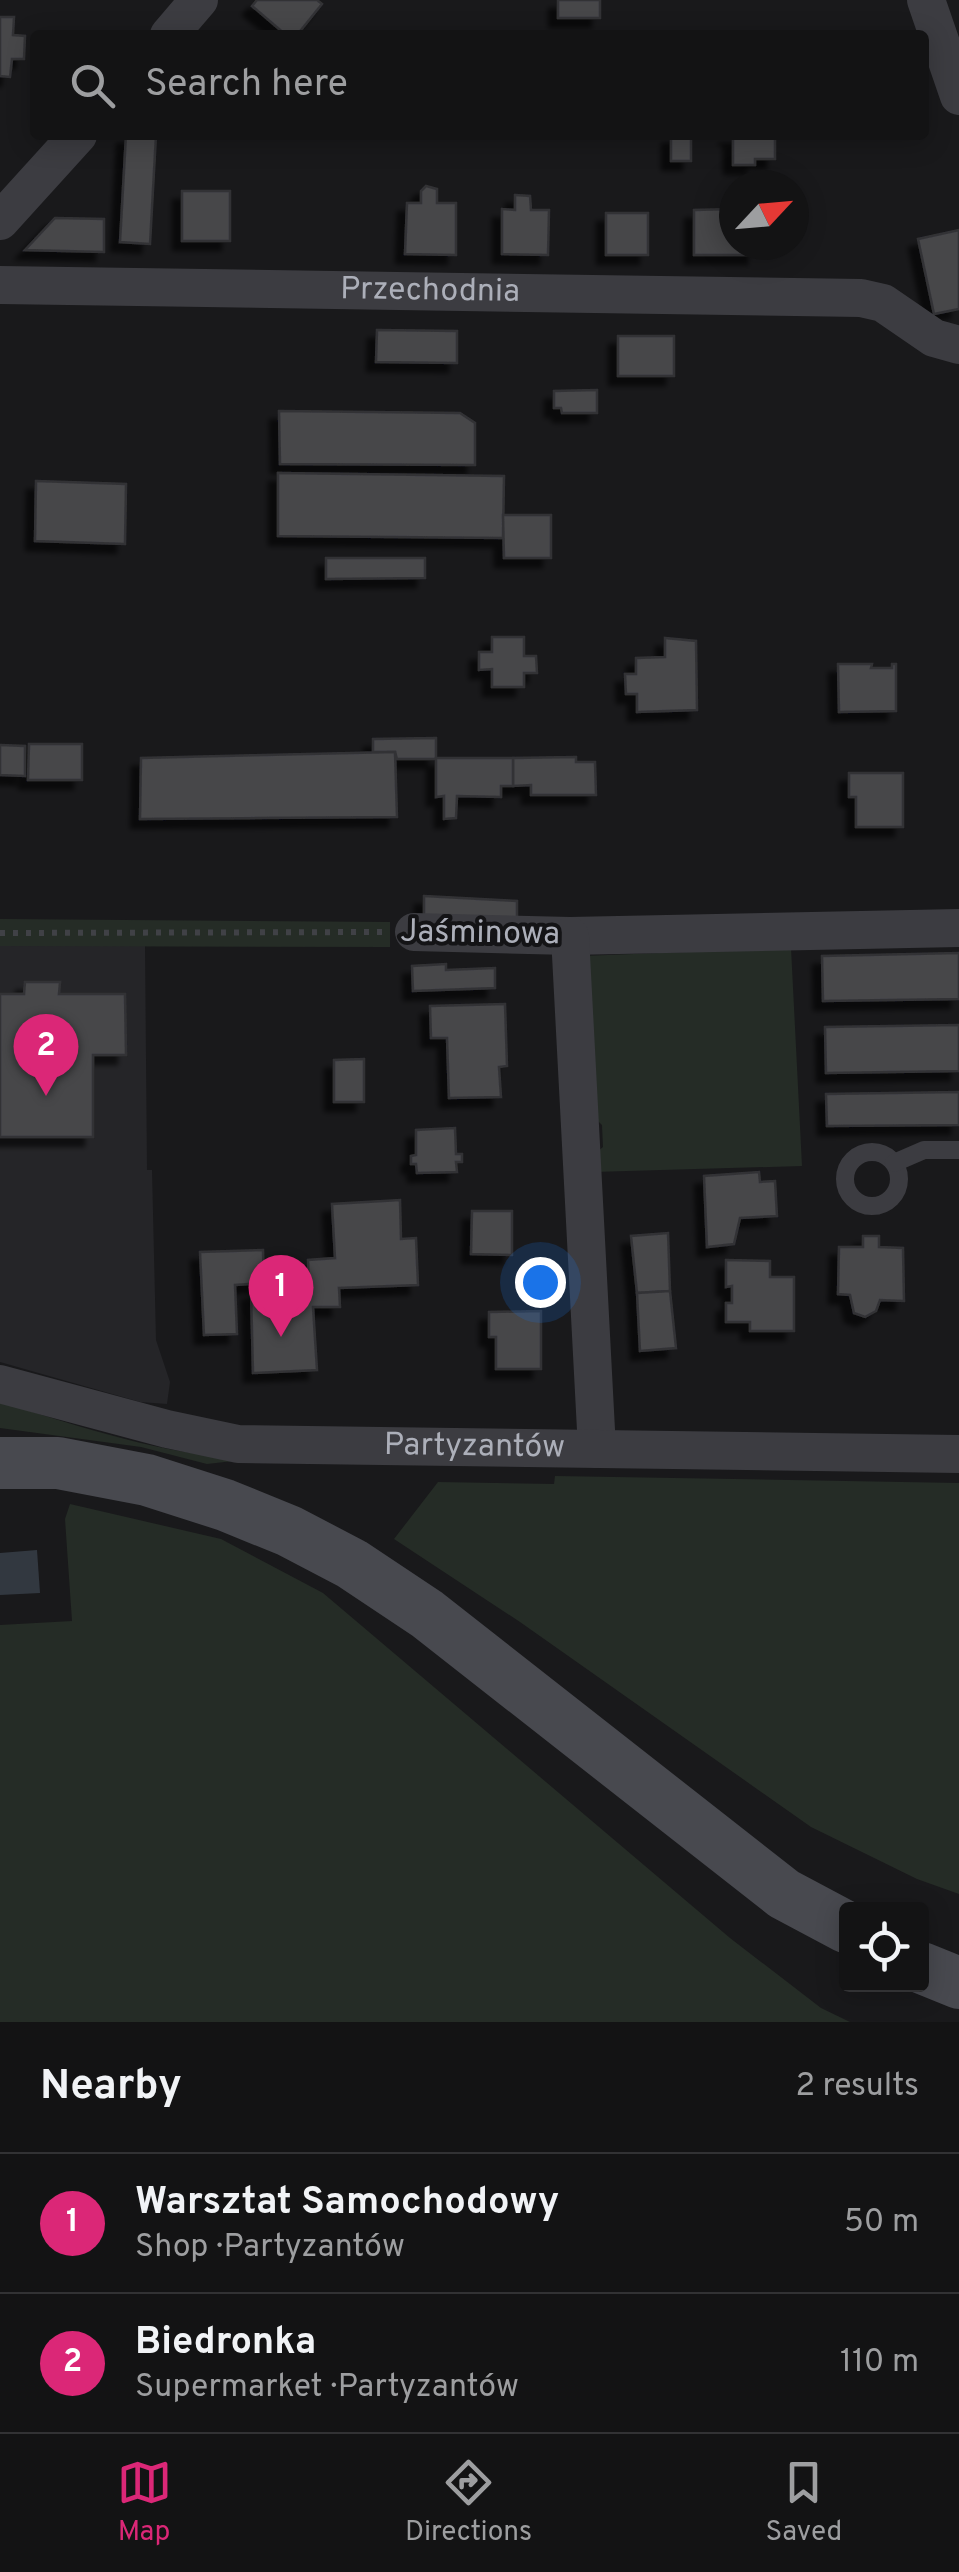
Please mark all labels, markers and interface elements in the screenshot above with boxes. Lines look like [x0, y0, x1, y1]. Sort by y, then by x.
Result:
search box [30, 30, 929, 140]
icon: search [65, 58, 120, 113]
text: Search here [145, 61, 348, 110]
north arrow [719, 170, 809, 260]
street label: Przechodnia [340, 270, 520, 313]
street label: Jaśminowa [400, 913, 560, 955]
pin: 2 [13, 1014, 78, 1096]
pin: 1 [248, 1254, 314, 1337]
your location [515, 1257, 566, 1308]
street label: Partyzantów [384, 1426, 565, 1469]
map controls [839, 1902, 929, 1992]
button: locate [839, 1902, 929, 1992]
text: Nearby [40, 2061, 182, 2114]
text: 2 results [795, 2067, 919, 2107]
text: Warsztat Samochodowy [135, 2179, 559, 2228]
text: 1 [66, 2203, 79, 2243]
text: 50 m [844, 2203, 919, 2243]
text: Shop · Partyzantów [135, 2228, 405, 2268]
text: Biedronka [135, 2319, 316, 2368]
text: 2 [63, 2343, 82, 2383]
text: 110 m [840, 2343, 919, 2383]
text: Supermarket · Partyzantów [135, 2368, 519, 2408]
tab: Map [117, 2455, 172, 2551]
tab: Directions [405, 2455, 532, 2551]
tab: Saved [765, 2455, 842, 2551]

